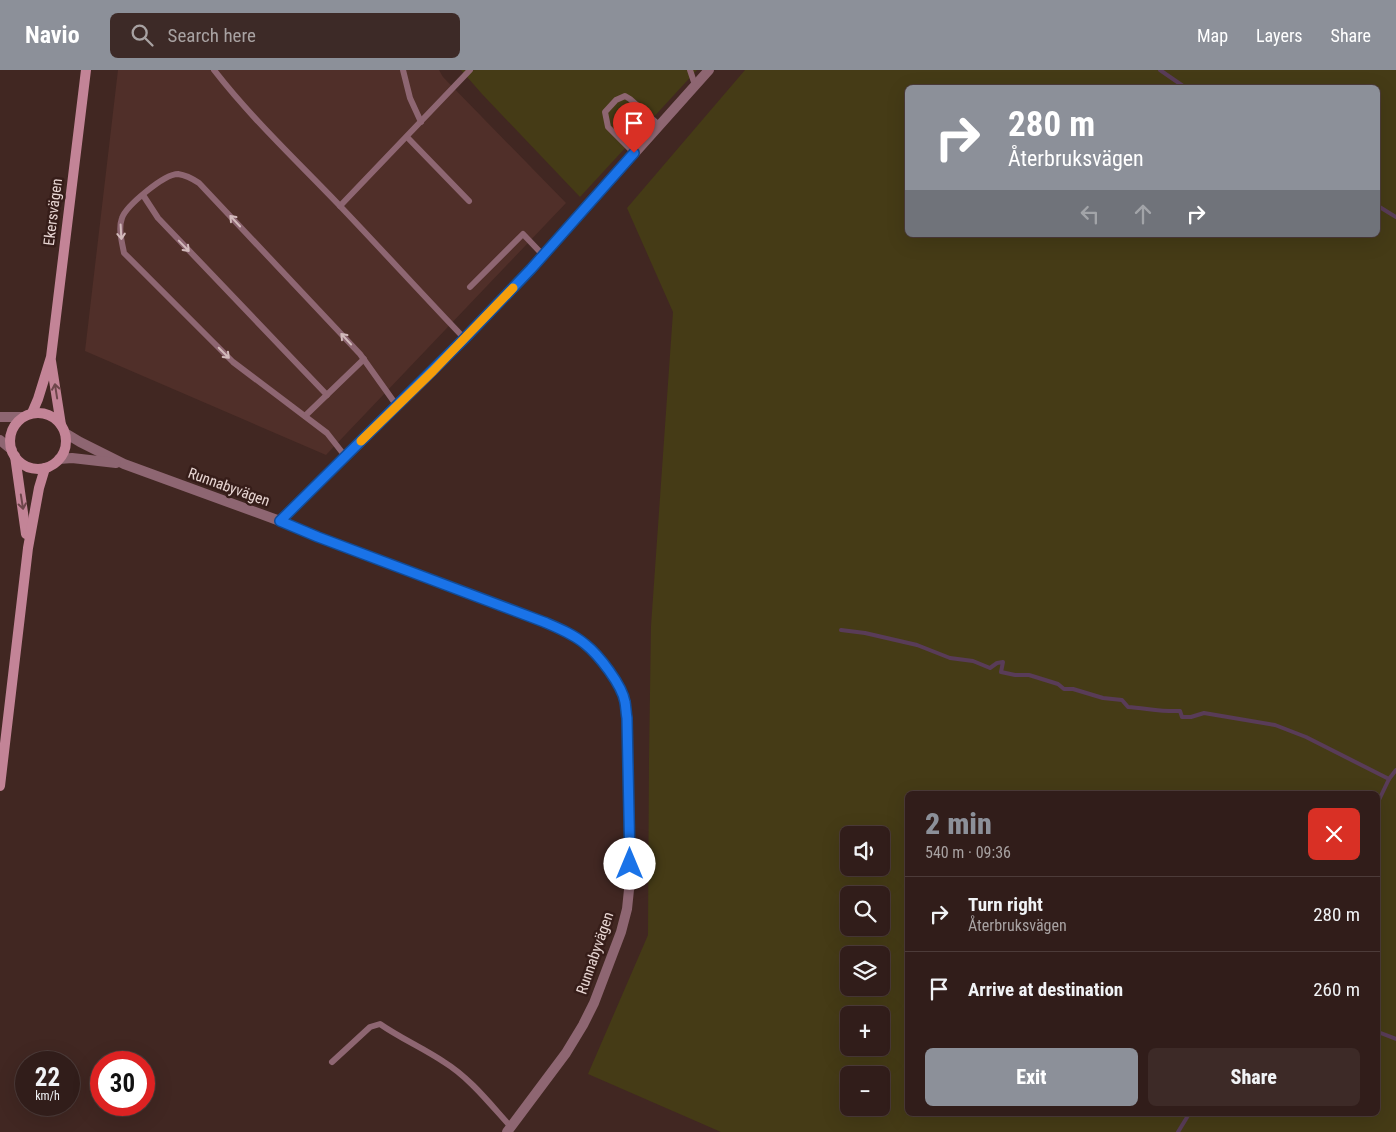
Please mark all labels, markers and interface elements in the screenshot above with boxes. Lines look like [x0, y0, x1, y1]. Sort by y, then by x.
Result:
search box [110, 13, 460, 58]
text: Navio [25, 21, 80, 49]
icon: search [128, 21, 156, 49]
text: Search here [168, 24, 256, 47]
text: Map [1197, 25, 1228, 46]
text: Layers [1256, 25, 1303, 46]
text: Share [1331, 25, 1371, 46]
pin [613, 102, 655, 153]
text: 280 m [1008, 104, 1095, 145]
icon: right [925, 105, 990, 170]
icon: arrive [620, 109, 648, 137]
text: Återbruksvägen [1008, 146, 1144, 171]
street label: Ekersvägen [40, 177, 66, 247]
icon: left [1076, 200, 1104, 228]
icon: ahead [1129, 200, 1157, 228]
icon: right [1182, 200, 1210, 228]
one-way arrow [229, 215, 241, 227]
one-way arrow [117, 223, 126, 239]
one-way arrow [178, 240, 190, 252]
one-way arrow [340, 333, 352, 346]
one-way arrow [217, 347, 230, 359]
one-way arrow [50, 383, 60, 399]
street label: Runnabyvägen [186, 464, 272, 510]
one-way arrow [18, 494, 28, 510]
text: 2 min [925, 806, 992, 841]
button: close [1308, 808, 1360, 860]
map controls [840, 826, 890, 1116]
button: sound [840, 826, 890, 876]
position arrow [603, 837, 655, 889]
text: 540 m · 09:36 [925, 843, 1011, 862]
button: search [840, 886, 890, 936]
text: Turn right [968, 893, 1043, 916]
icon: right [925, 900, 953, 928]
text: 280 m [1313, 903, 1360, 926]
street label: Runnabyvägen [573, 910, 617, 996]
text: Återbruksvägen [968, 916, 1067, 935]
button: layers [840, 946, 890, 996]
icon: arrive [925, 975, 953, 1003]
text: Arrive at destination [968, 978, 1123, 1001]
text: 260 m [1313, 978, 1360, 1001]
button: + [840, 1006, 890, 1056]
button: Exit [925, 1048, 1138, 1106]
button: Share [1148, 1048, 1360, 1106]
speed limit sign: 30 [90, 1051, 155, 1116]
text: 22 [35, 1063, 60, 1092]
button: − [840, 1066, 890, 1116]
text: km/h [35, 1089, 60, 1103]

